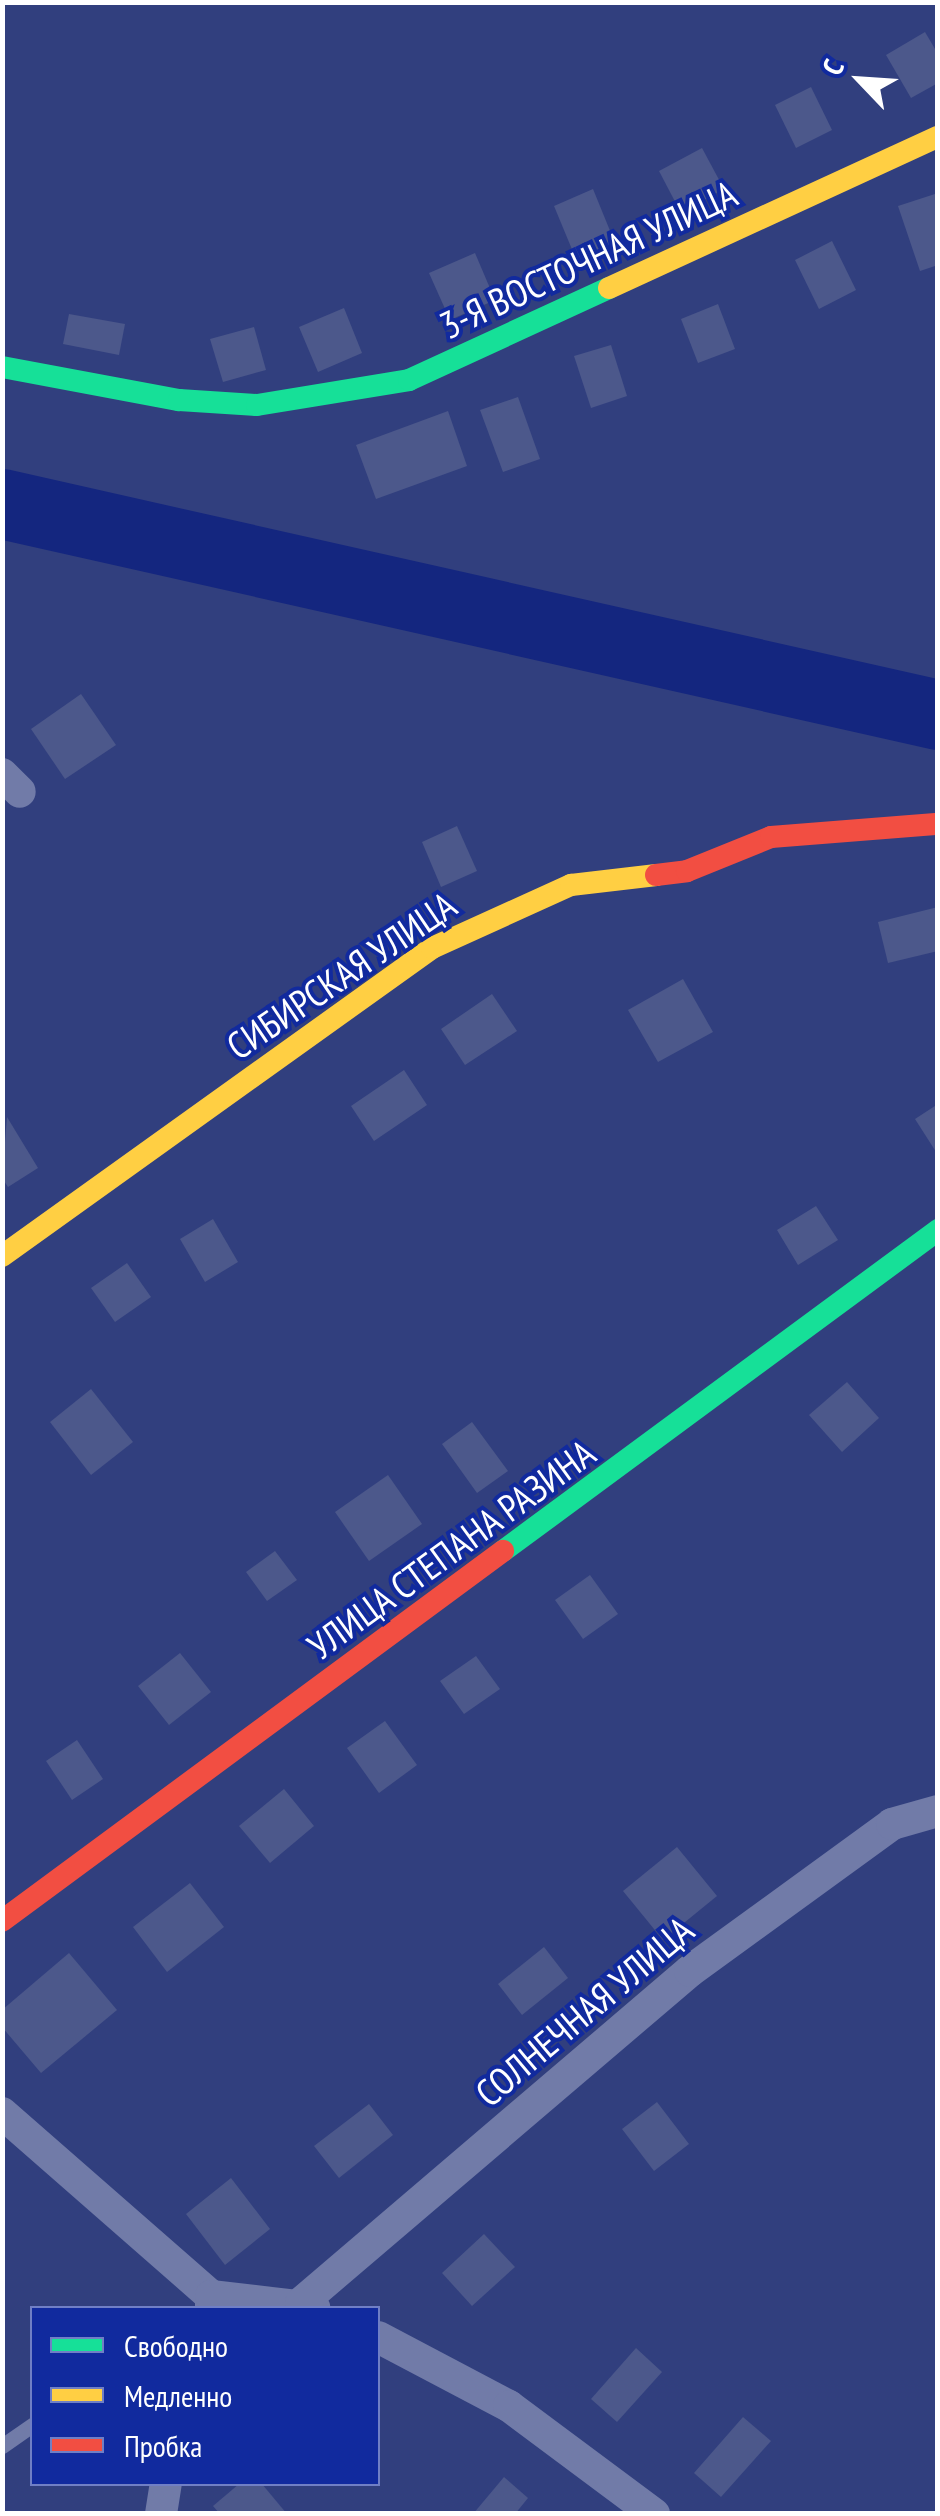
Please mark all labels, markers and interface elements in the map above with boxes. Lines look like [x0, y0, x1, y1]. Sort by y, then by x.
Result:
north arrow [810, 30, 910, 130]
text: С [813, 53, 852, 81]
street label: 3-Я ВОСТОЧНАЯ УЛИЦА [432, 170, 744, 348]
street label: СИБИРСКАЯ УЛИЦА [217, 881, 465, 1069]
street label: УЛИЦА СТЕПАНА РАЗИНА [298, 1429, 604, 1669]
street label: СОЛНЕЧНАЯ УЛИЦА [466, 1906, 702, 2116]
legend [30, 2306, 380, 2486]
text: Свободно [124, 2326, 228, 2365]
text: Медленно [124, 2376, 232, 2415]
text: Пробка [124, 2426, 202, 2465]

